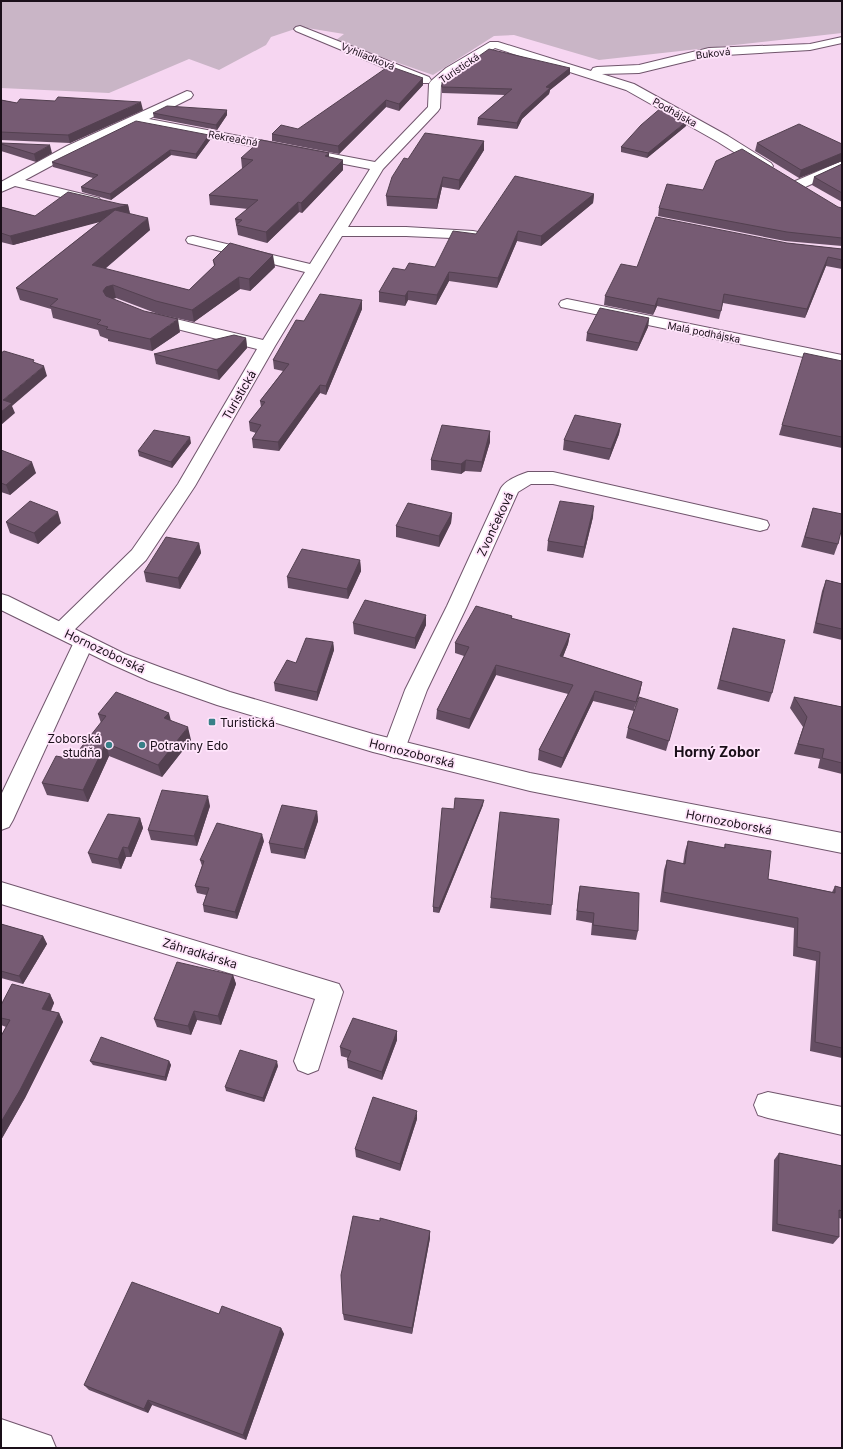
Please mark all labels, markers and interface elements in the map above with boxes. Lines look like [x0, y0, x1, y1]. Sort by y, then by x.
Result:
street label: Vyhliadková [339, 40, 397, 72]
street label: Buková [695, 45, 731, 61]
street label: Turistická [437, 50, 481, 86]
street label: Podhájska [651, 95, 699, 129]
street label: Rekreačná [207, 128, 259, 148]
street label: Malá podhájska [666, 319, 742, 345]
street label: Turistická [219, 367, 259, 423]
street label: Zvončeková [474, 490, 516, 558]
street label: Hornozoborská [62, 626, 148, 676]
place label: Turistická [220, 715, 275, 730]
marker: Turistická [207, 717, 217, 727]
place label: Zoborská studňa [48, 731, 101, 760]
street label: Hornozoborská [368, 735, 456, 771]
place label: Potraviny Edo [150, 738, 228, 753]
marker: Zoborská studňa [104, 740, 114, 750]
marker: Potraviny Edo [137, 740, 147, 750]
district label: Horný Zobor [674, 743, 760, 760]
street label: Hornozoborská [685, 806, 773, 838]
street label: Záhradkárska [161, 935, 239, 971]

